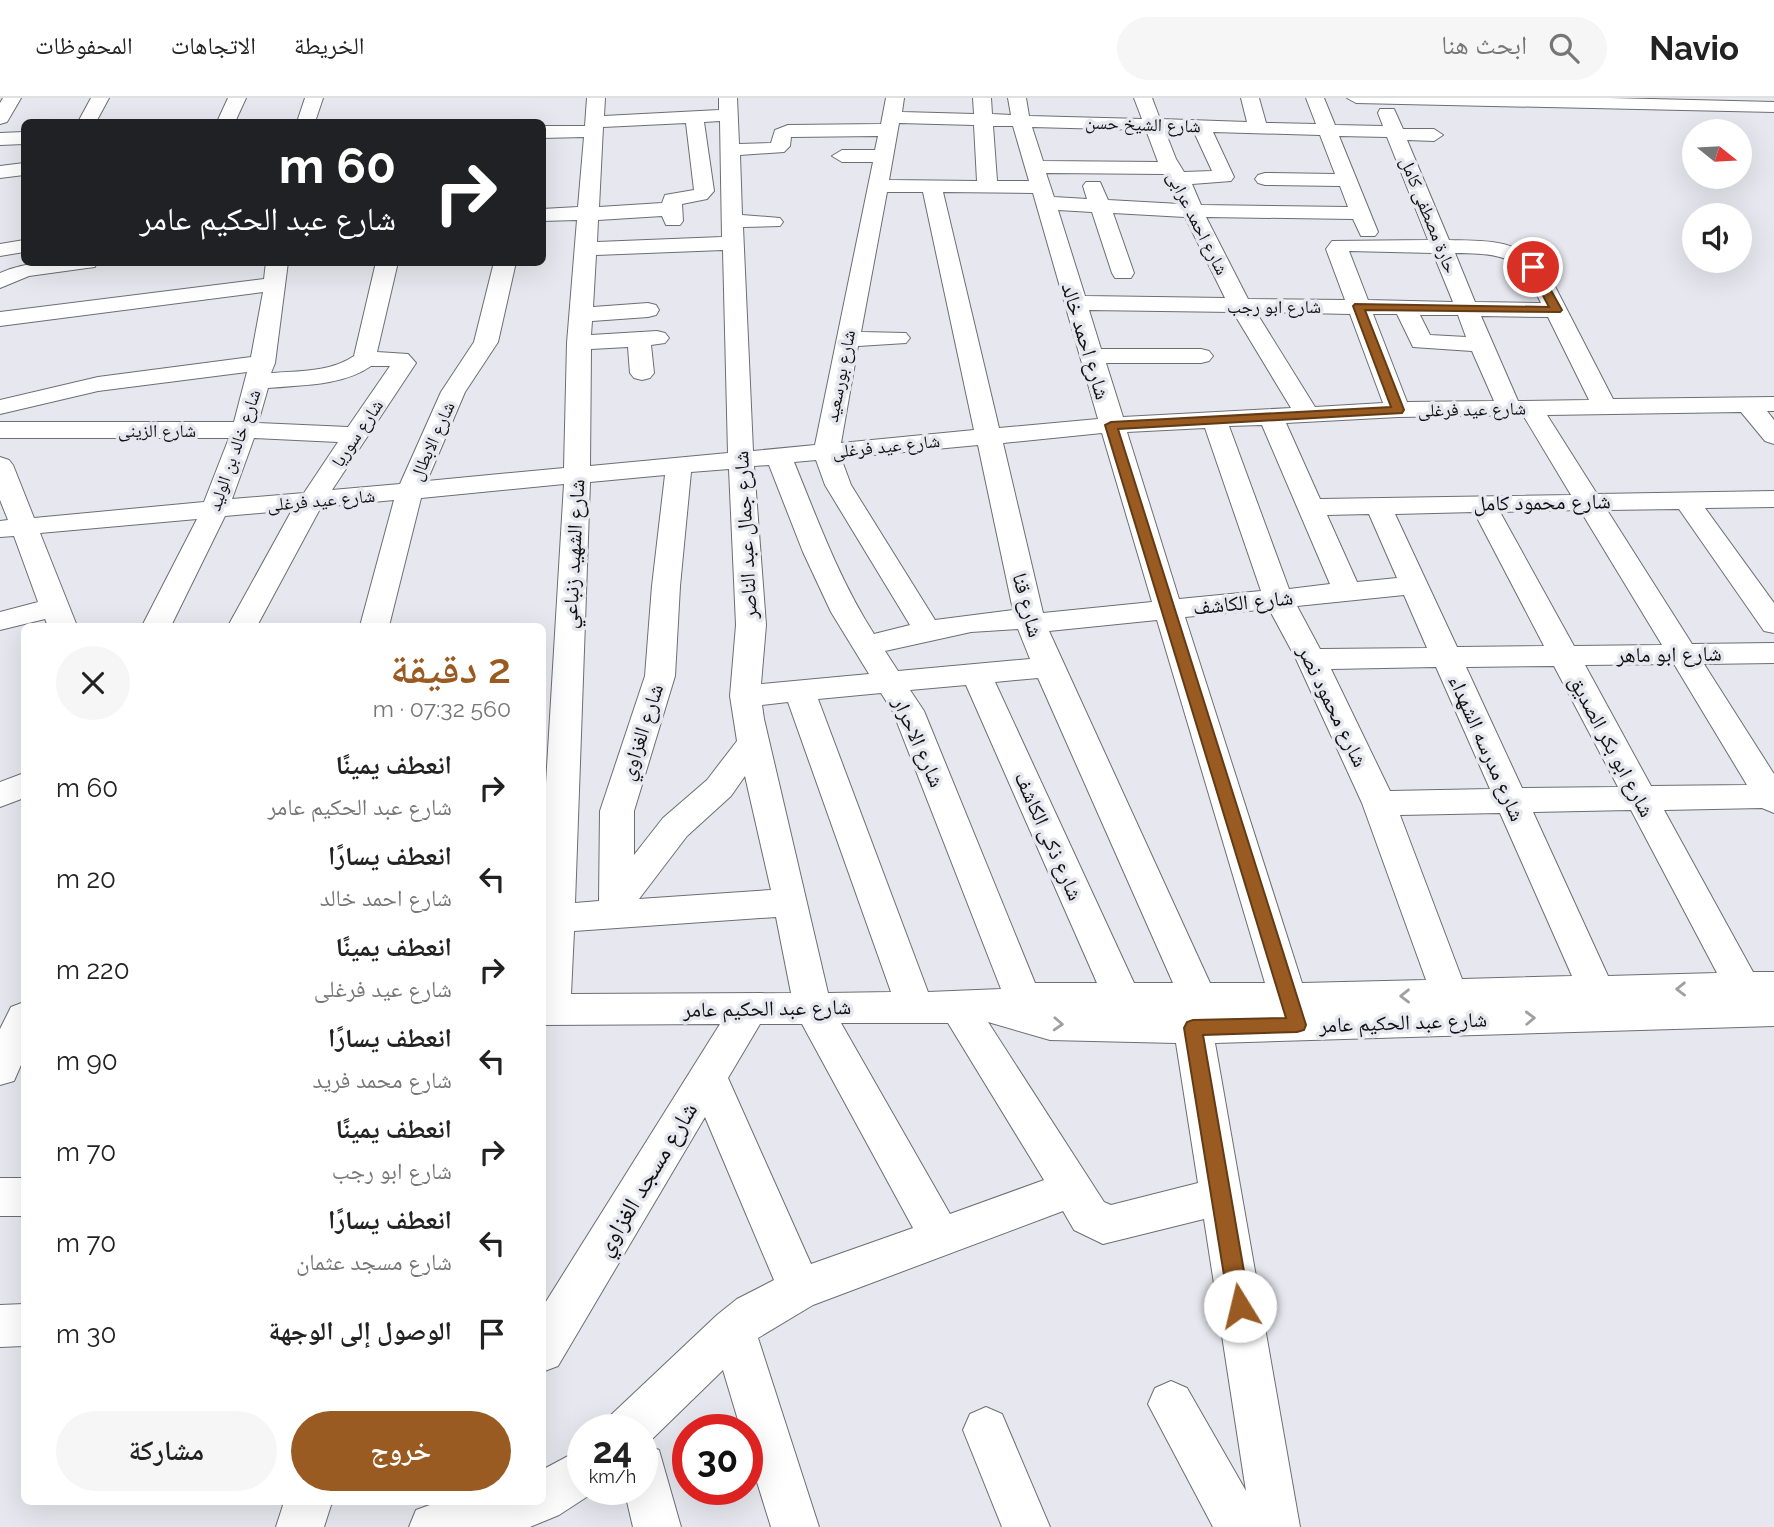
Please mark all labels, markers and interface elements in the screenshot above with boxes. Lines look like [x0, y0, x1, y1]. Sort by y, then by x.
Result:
search box [1117, 17, 1607, 80]
icon: search [1545, 29, 1583, 67]
text: Navio [1649, 29, 1739, 68]
text: ابحث هنا [1441, 30, 1527, 60]
text: المحفوظات [35, 31, 133, 60]
text: الاتجاهات [171, 31, 256, 60]
text: الخريطة [294, 31, 365, 60]
street label: شارع الشيخ حسن [1085, 111, 1201, 139]
north arrow [1682, 119, 1752, 189]
map controls [1682, 119, 1752, 273]
text: 60 m [279, 137, 396, 194]
icon: right [420, 147, 511, 238]
street label: حارة مصطفى كامل [1395, 154, 1462, 276]
street label: شارع احمد عرابى [1162, 168, 1233, 279]
text: شارع عبد الحكيم عامر [139, 200, 396, 237]
button: sound [1682, 203, 1752, 273]
pin [1503, 237, 1563, 297]
icon: arrive [1514, 248, 1552, 286]
street label: شارع احمد خالد [1055, 280, 1116, 403]
street label: شارع ابو رجب [1227, 296, 1321, 318]
street label: شارع بورسعيد [821, 328, 860, 424]
street label: شارع خالد بن الوليد [203, 386, 266, 514]
street label: شارع سوريا [327, 395, 388, 471]
street label: شارع الابطال [405, 398, 460, 484]
street label: شارع عيد فرغلى [1418, 398, 1526, 421]
street label: شارع الزينى [118, 420, 196, 442]
street label: شارع عيد فرغلى [831, 430, 941, 463]
street label: شارع جمال عبد الناصر [728, 450, 763, 621]
street label: شارع الشهيد زنباعي [557, 479, 594, 630]
street label: شارع عيد فرغلى [266, 485, 376, 516]
street label: شارع محمود كامل [1473, 488, 1611, 517]
street label: شارع قنا [1006, 570, 1049, 640]
street label: شارع الكاشف [1192, 584, 1294, 621]
street label: شارع محمود نصر [1291, 640, 1373, 771]
street label: شارع ابو ماهر [1615, 641, 1722, 668]
text: 2 دقيقة [390, 644, 511, 693]
button: close [56, 646, 130, 720]
street label: شارع مدرسه الشهداء [1443, 671, 1530, 825]
street label: شارع ابو بكر الصديق [1563, 671, 1660, 822]
street label: شارع الغزاوي [614, 681, 672, 785]
street label: شارع الاحرار [887, 692, 950, 791]
text: 560 m · 07:32 [373, 695, 511, 722]
text: انعطف يمينًا [335, 750, 452, 780]
street label: شارع ذكى الكاشف [1009, 768, 1088, 904]
icon: right [473, 769, 511, 807]
text: 60 m [56, 773, 118, 803]
text: شارع عبد الحكيم عامر [268, 793, 452, 820]
text: انعطف يسارًا [328, 841, 452, 871]
icon: left [473, 860, 511, 898]
text: 20 m [56, 864, 116, 894]
text: شارع احمد خالد [320, 884, 452, 911]
text: انعطف يمينًا [335, 932, 452, 962]
icon: right [473, 951, 511, 989]
text: 220 m [56, 955, 130, 985]
text: شارع عيد فرغلى [314, 975, 452, 1002]
one-way arrow [1676, 982, 1687, 997]
one-way arrow [1399, 988, 1410, 1003]
street label: شارع عبد الحكيم عامر [682, 994, 851, 1024]
street label: شارع عبد الحكيم عامر [1317, 1007, 1488, 1039]
one-way arrow [1525, 1011, 1536, 1026]
one-way arrow [1053, 1016, 1064, 1031]
text: انعطف يسارًا [328, 1023, 452, 1053]
icon: left [473, 1042, 511, 1080]
text: 90 m [56, 1046, 118, 1076]
text: شارع محمد فريد [313, 1066, 452, 1093]
street label: شارع مسجد الغزاوي [589, 1097, 708, 1264]
text: انعطف يمينًا [335, 1114, 452, 1144]
icon: right [473, 1133, 511, 1171]
text: 70 m [56, 1137, 116, 1167]
text: شارع ابو رجب [332, 1157, 452, 1184]
text: انعطف يسارًا [328, 1205, 452, 1235]
icon: left [473, 1224, 511, 1262]
text: 70 m [56, 1228, 116, 1258]
text: شارع مسجد عثمان [296, 1248, 452, 1275]
position arrow [1203, 1269, 1277, 1343]
icon: arrive [473, 1315, 511, 1353]
text: الوصول إلى الوجهة [269, 1316, 452, 1346]
text: 30 m [56, 1319, 116, 1349]
button: مشاركة [56, 1411, 277, 1491]
button: خروج [291, 1411, 511, 1491]
speed limit sign: 30 [672, 1414, 763, 1505]
text: 24 [593, 1430, 632, 1471]
text: km/h [589, 1466, 636, 1487]

